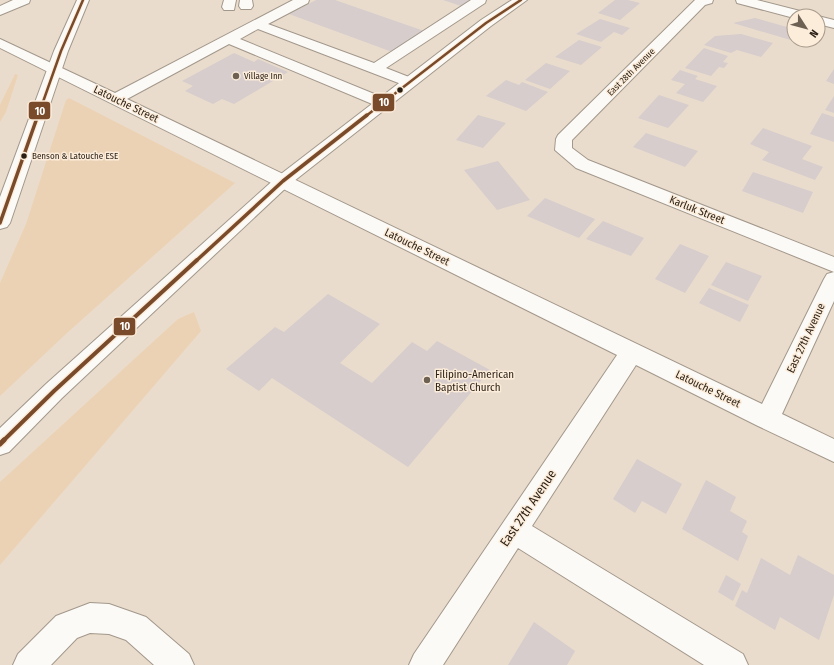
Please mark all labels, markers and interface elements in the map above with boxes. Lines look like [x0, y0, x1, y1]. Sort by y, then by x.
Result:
north arrow [786, 8, 826, 48]
text: N [806, 27, 821, 40]
street label: East 28th Avenue [605, 46, 657, 98]
marker: Village Inn [231, 71, 241, 81]
place label: Village Inn [244, 71, 283, 81]
street label: Latouche Street [91, 83, 161, 126]
unlabelled marker [395, 85, 405, 95]
line badge: 10 [372, 93, 395, 112]
text: 10 [379, 96, 389, 109]
line badge: 10 [28, 101, 51, 120]
text: 10 [35, 105, 45, 118]
marker: Benson & Latouche ESE [19, 151, 29, 161]
place label: Benson & Latouche ESE [32, 151, 118, 161]
street label: Karluk Street [667, 193, 727, 227]
street label: Latouche Street [382, 226, 452, 269]
street label: East 27th Avenue [784, 301, 828, 375]
line badge: 10 [113, 317, 136, 336]
text: 10 [120, 320, 130, 333]
place label: Filipino-American Baptist Church [435, 368, 514, 394]
street label: Latouche Street [673, 368, 743, 411]
marker: Filipino-American Baptist Church [422, 375, 432, 385]
street label: East 27th Avenue [497, 467, 559, 549]

